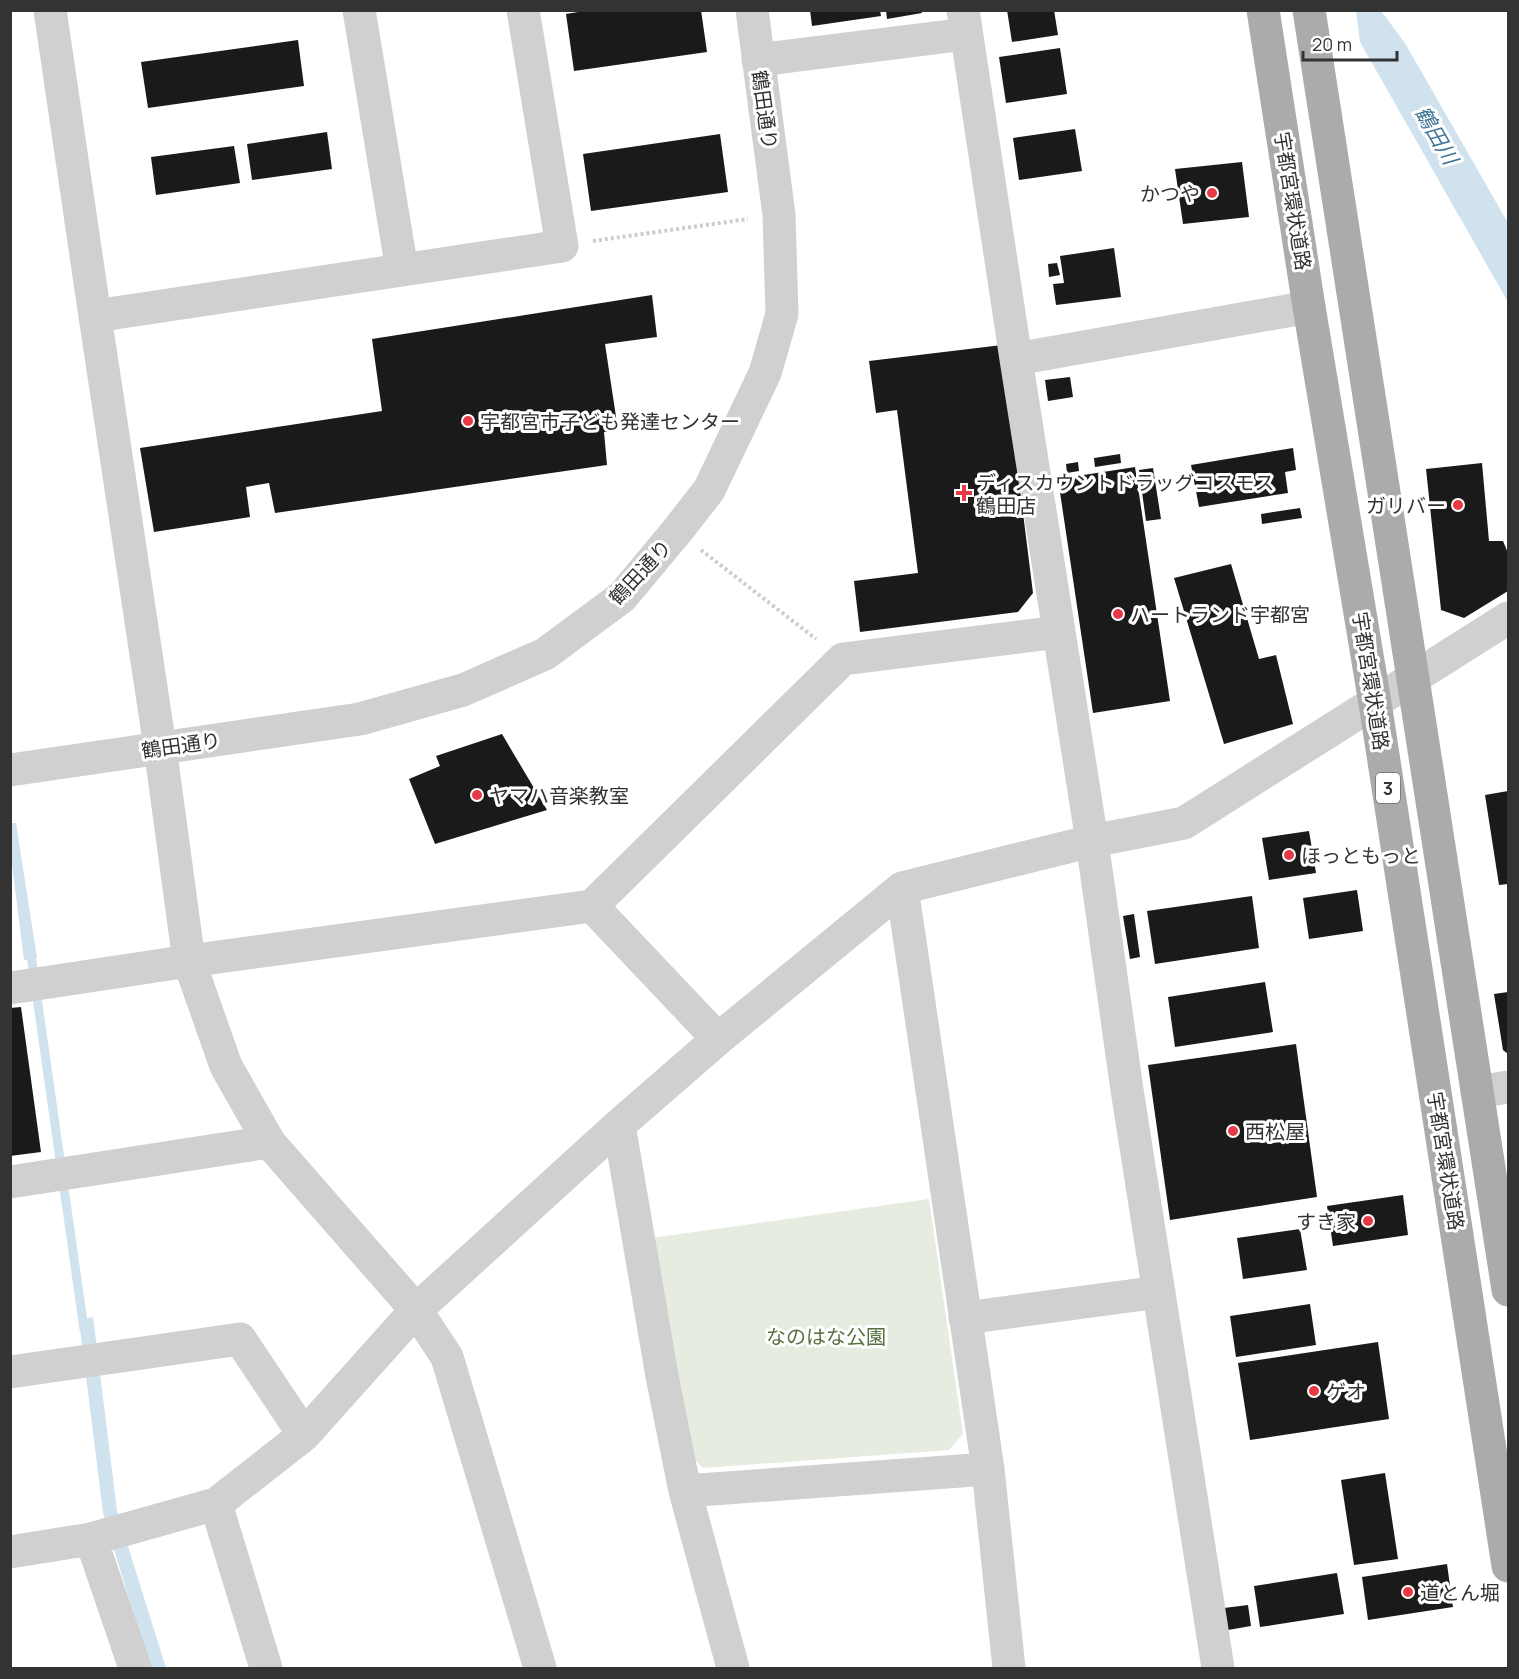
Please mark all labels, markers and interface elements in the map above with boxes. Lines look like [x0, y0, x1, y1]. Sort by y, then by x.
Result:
scale bar [1303, 24, 1398, 62]
text: 20 m [1312, 32, 1352, 56]
street label: 鶴田通り [746, 69, 784, 151]
water label: 鶴田川 [1409, 101, 1466, 171]
street label: 宇都宮環状道路 [1269, 130, 1317, 272]
place label: かつや [1140, 180, 1200, 207]
marker: かつや [1205, 186, 1219, 200]
place label: 宇都宮市子ども発達センター [480, 408, 740, 435]
marker: 宇都宮市子ども発達センター [461, 414, 475, 428]
place label: ディスカウントドラッグコスモス 鶴田店 [976, 469, 1275, 519]
marker: ディスカウントドラッグコスモス 鶴田店 [957, 486, 971, 500]
place label: ガリバー [1366, 492, 1446, 519]
marker: ガリバー [1451, 498, 1465, 512]
street label: 鶴田通り [603, 534, 677, 610]
place label: ハートランド宇都宮 [1130, 601, 1310, 628]
marker: ハートランド宇都宮 [1111, 607, 1125, 621]
street label: 宇都宮環状道路 [1347, 610, 1395, 752]
street label: 鶴田通り [140, 726, 222, 764]
road number: 3 [1376, 773, 1400, 803]
place label: ヤマハ音楽教室 [489, 782, 629, 809]
marker: ヤマハ音楽教室 [470, 788, 484, 802]
place label: ほっともっと [1301, 842, 1421, 869]
marker: ほっともっと [1282, 848, 1296, 862]
street label: 宇都宮環状道路 [1422, 1090, 1470, 1232]
place label: 西松屋 [1245, 1118, 1305, 1145]
marker: 西松屋 [1226, 1124, 1240, 1138]
place label: すき家 [1296, 1208, 1356, 1235]
marker: すき家 [1361, 1214, 1375, 1228]
park label: なのはな公園 [766, 1323, 886, 1350]
place label: ゲオ [1326, 1378, 1366, 1405]
marker: ゲオ [1307, 1384, 1321, 1398]
place label: 道とん堀 [1420, 1579, 1500, 1606]
marker: 道とん堀 [1401, 1585, 1415, 1599]

